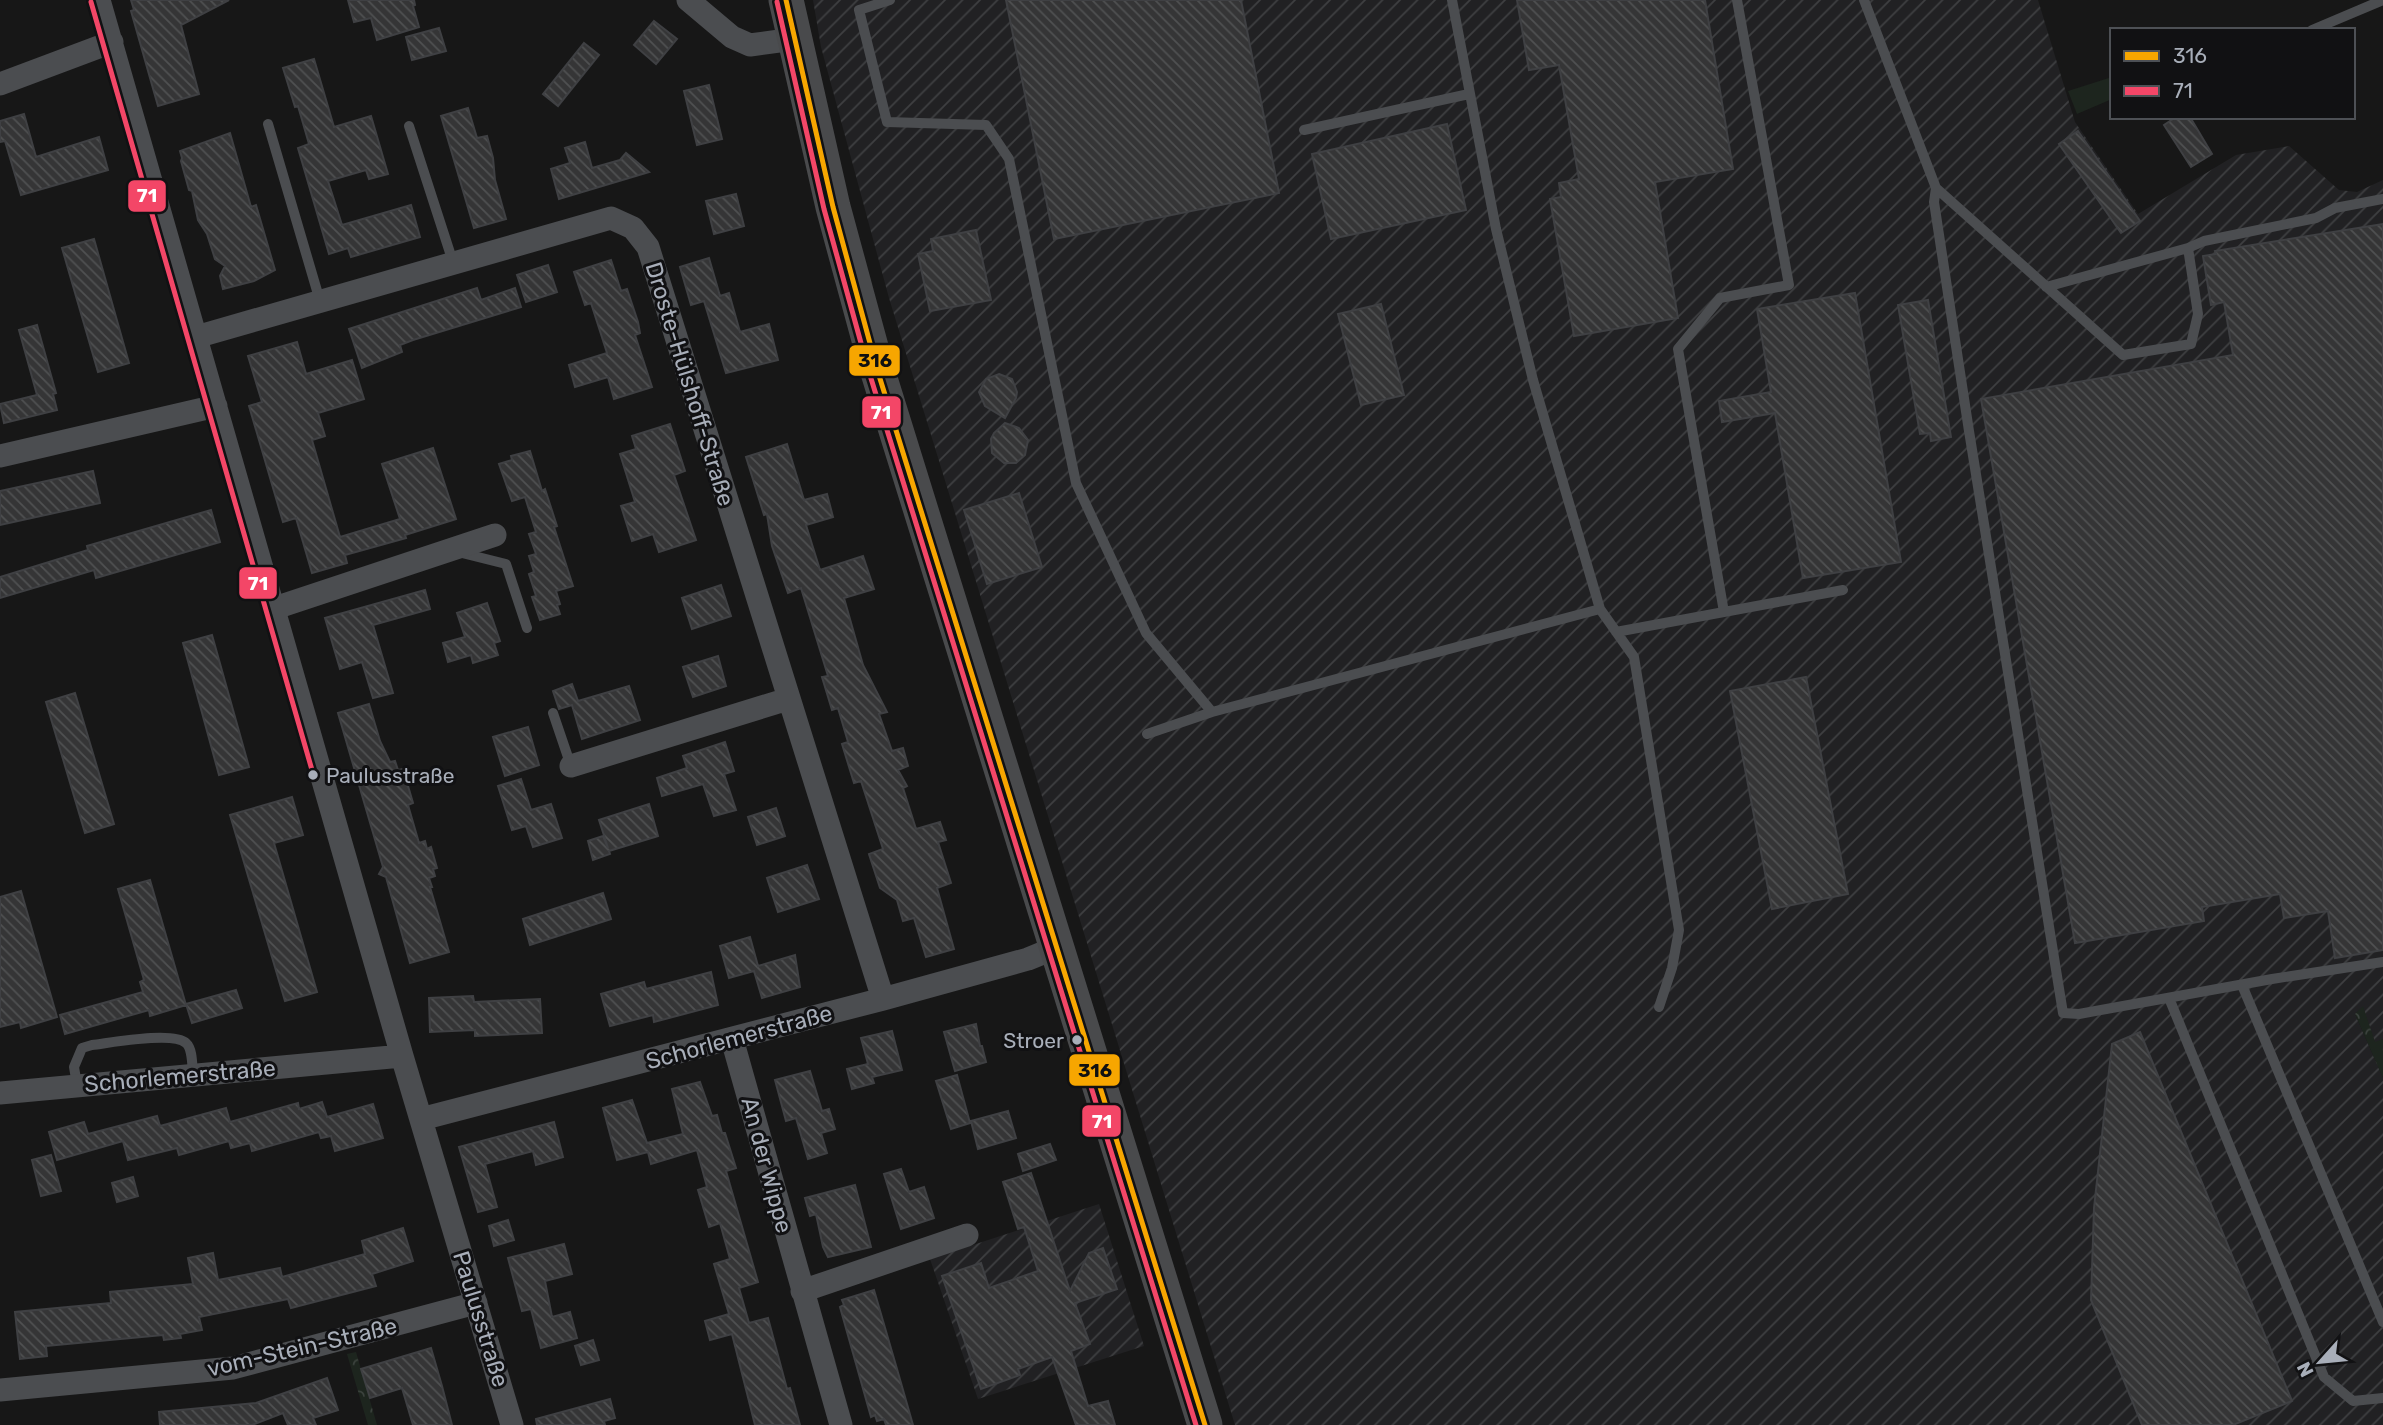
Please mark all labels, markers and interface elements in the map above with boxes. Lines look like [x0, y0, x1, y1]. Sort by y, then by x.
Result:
legend [2110, 28, 2355, 119]
text: 316 [2173, 43, 2207, 68]
text: 71 [2173, 78, 2193, 103]
line badge: 71 [127, 179, 167, 213]
text: 71 [137, 184, 157, 207]
street label: Droste-Hülshoff-Straße [640, 259, 740, 509]
line badge: 316 [848, 344, 901, 377]
text: 316 [858, 349, 892, 372]
line badge: 71 [861, 395, 902, 429]
text: 71 [871, 401, 891, 424]
line badge: 71 [238, 566, 278, 600]
text: 71 [248, 572, 268, 595]
place label: Paulusstraße [326, 763, 454, 788]
marker: Paulusstraße [306, 768, 320, 782]
street label: Schorlemerstraße [643, 999, 835, 1075]
place label: Stroer [1003, 1028, 1064, 1053]
marker: Stroer [1070, 1033, 1084, 1047]
line badge: 316 [1068, 1053, 1121, 1087]
street label: Schorlemerstraße [83, 1054, 277, 1098]
text: 316 [1078, 1059, 1112, 1082]
street label: An der Wippe [735, 1094, 799, 1236]
line badge: 71 [1081, 1104, 1122, 1138]
text: 71 [1092, 1110, 1112, 1133]
street label: Paulusstraße [447, 1248, 515, 1390]
street label: vom-Stein-Straße [204, 1312, 400, 1382]
north arrow [2285, 1327, 2355, 1397]
text: N [2292, 1358, 2319, 1381]

